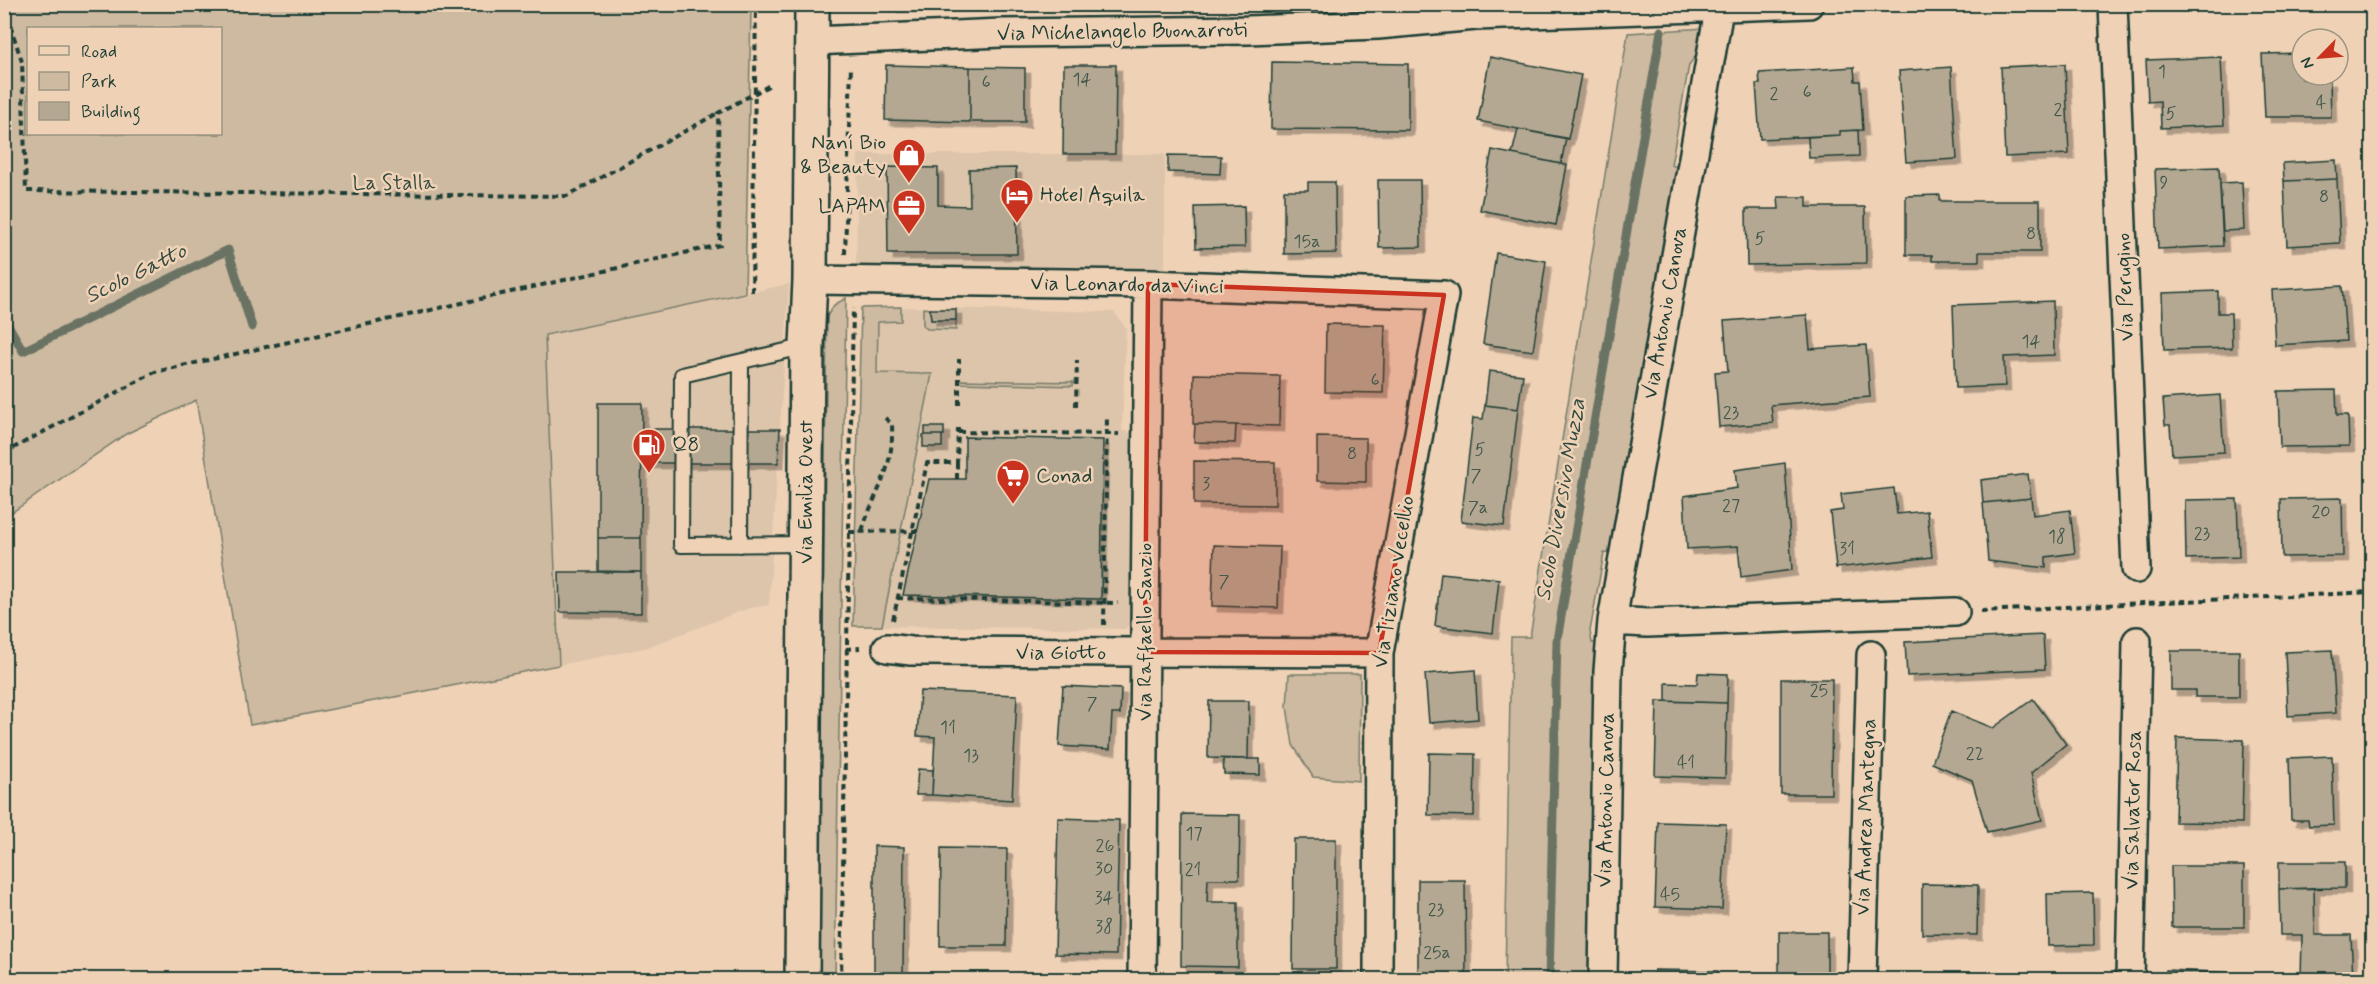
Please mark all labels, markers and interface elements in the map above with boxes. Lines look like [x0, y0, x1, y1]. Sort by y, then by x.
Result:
street label: Via Michelangelo Buonarroti [997, 16, 1247, 49]
legend [27, 27, 222, 135]
north arrow [2290, 27, 2350, 87]
text: Road [81, 40, 117, 64]
text: N [2296, 53, 2320, 72]
house number: 1 [2158, 60, 2166, 84]
house number: 14 [1073, 68, 1092, 92]
text: Park [81, 70, 117, 94]
house number: 6 [981, 70, 991, 94]
house number: 6 [1802, 80, 1812, 104]
house number: 2 [1770, 82, 1779, 106]
house number: 4 [2316, 91, 2326, 115]
house number: 2 [2054, 98, 2063, 122]
text: Building [81, 100, 141, 126]
house number: 5 [2166, 102, 2177, 126]
place label: Naní Bio & Beauty [800, 129, 886, 181]
shop icon: Naní Bio & Beauty [891, 137, 927, 184]
park label: La Stalla [353, 169, 436, 197]
house number: 9 [2160, 171, 2169, 195]
hotel icon: Hotel Aquila [999, 177, 1035, 224]
place label: Hotel Aquila [1040, 181, 1145, 209]
house number: 8 [2319, 185, 2329, 209]
office icon: LAPAM [891, 188, 927, 235]
place label: LAPAM [818, 192, 886, 220]
house number: 8 [2026, 222, 2036, 246]
street label: Via Antonio Canova [1636, 225, 1694, 401]
house number: 5 [1755, 227, 1766, 251]
house number: 15a [1294, 230, 1320, 254]
street label: Via Perugino [2109, 232, 2142, 342]
water label: Scolo Gatto [81, 237, 192, 311]
street label: Via Leonardo da Vinci [1030, 269, 1224, 301]
house number: 14 [2022, 330, 2041, 354]
house number: 6 [1370, 368, 1380, 392]
water label: Scolo Diversivo Muzza [1529, 397, 1593, 603]
house number: 23 [1723, 401, 1740, 425]
street label: Via Emilia Ovest [792, 420, 820, 564]
fuel station icon: Q8 [631, 427, 667, 474]
place label: Q8 [672, 431, 699, 459]
house number: 5 [1475, 438, 1486, 462]
house number: 8 [1347, 442, 1357, 466]
supermarket icon: Conad [995, 458, 1031, 505]
place label: Conad [1036, 462, 1092, 490]
house number: 7 [1471, 464, 1482, 488]
house number: 3 [1202, 472, 1210, 496]
street label: Via Tiziano Vecellio [1367, 494, 1421, 670]
house number: 27 [1722, 494, 1740, 518]
house number: 7a [1468, 496, 1488, 520]
house number: 20 [2311, 500, 2331, 524]
house number: 23 [2194, 522, 2211, 546]
house number: 18 [2048, 525, 2066, 549]
house number: 31 [1839, 537, 1855, 561]
street label: Via Raffaello Sanzio [1131, 543, 1159, 721]
house number: 7 [1219, 570, 1230, 594]
street label: Via Giotto [1016, 639, 1106, 667]
house number: 25 [1810, 679, 1828, 703]
house number: 7 [1087, 692, 1098, 716]
street label: Via Antonio Canova [1590, 712, 1622, 888]
house number: 11 [940, 716, 956, 740]
street label: Via Andrea Mantegna [1849, 718, 1883, 916]
street label: Via Salvator Rosa [2118, 730, 2148, 890]
house number: 22 [1966, 742, 1984, 766]
house number: 13 [963, 744, 979, 768]
house number: 41 [1677, 751, 1695, 775]
house number: 17 [1185, 822, 1203, 846]
house number: 26 [1096, 834, 1114, 858]
house number: 30 [1095, 857, 1113, 881]
house number: 21 [1185, 858, 1201, 882]
house number: 45 [1660, 883, 1680, 907]
house number: 34 [1094, 886, 1114, 910]
house number: 23 [1428, 898, 1445, 922]
house number: 38 [1095, 915, 1113, 939]
house number: 25a [1423, 941, 1451, 965]

